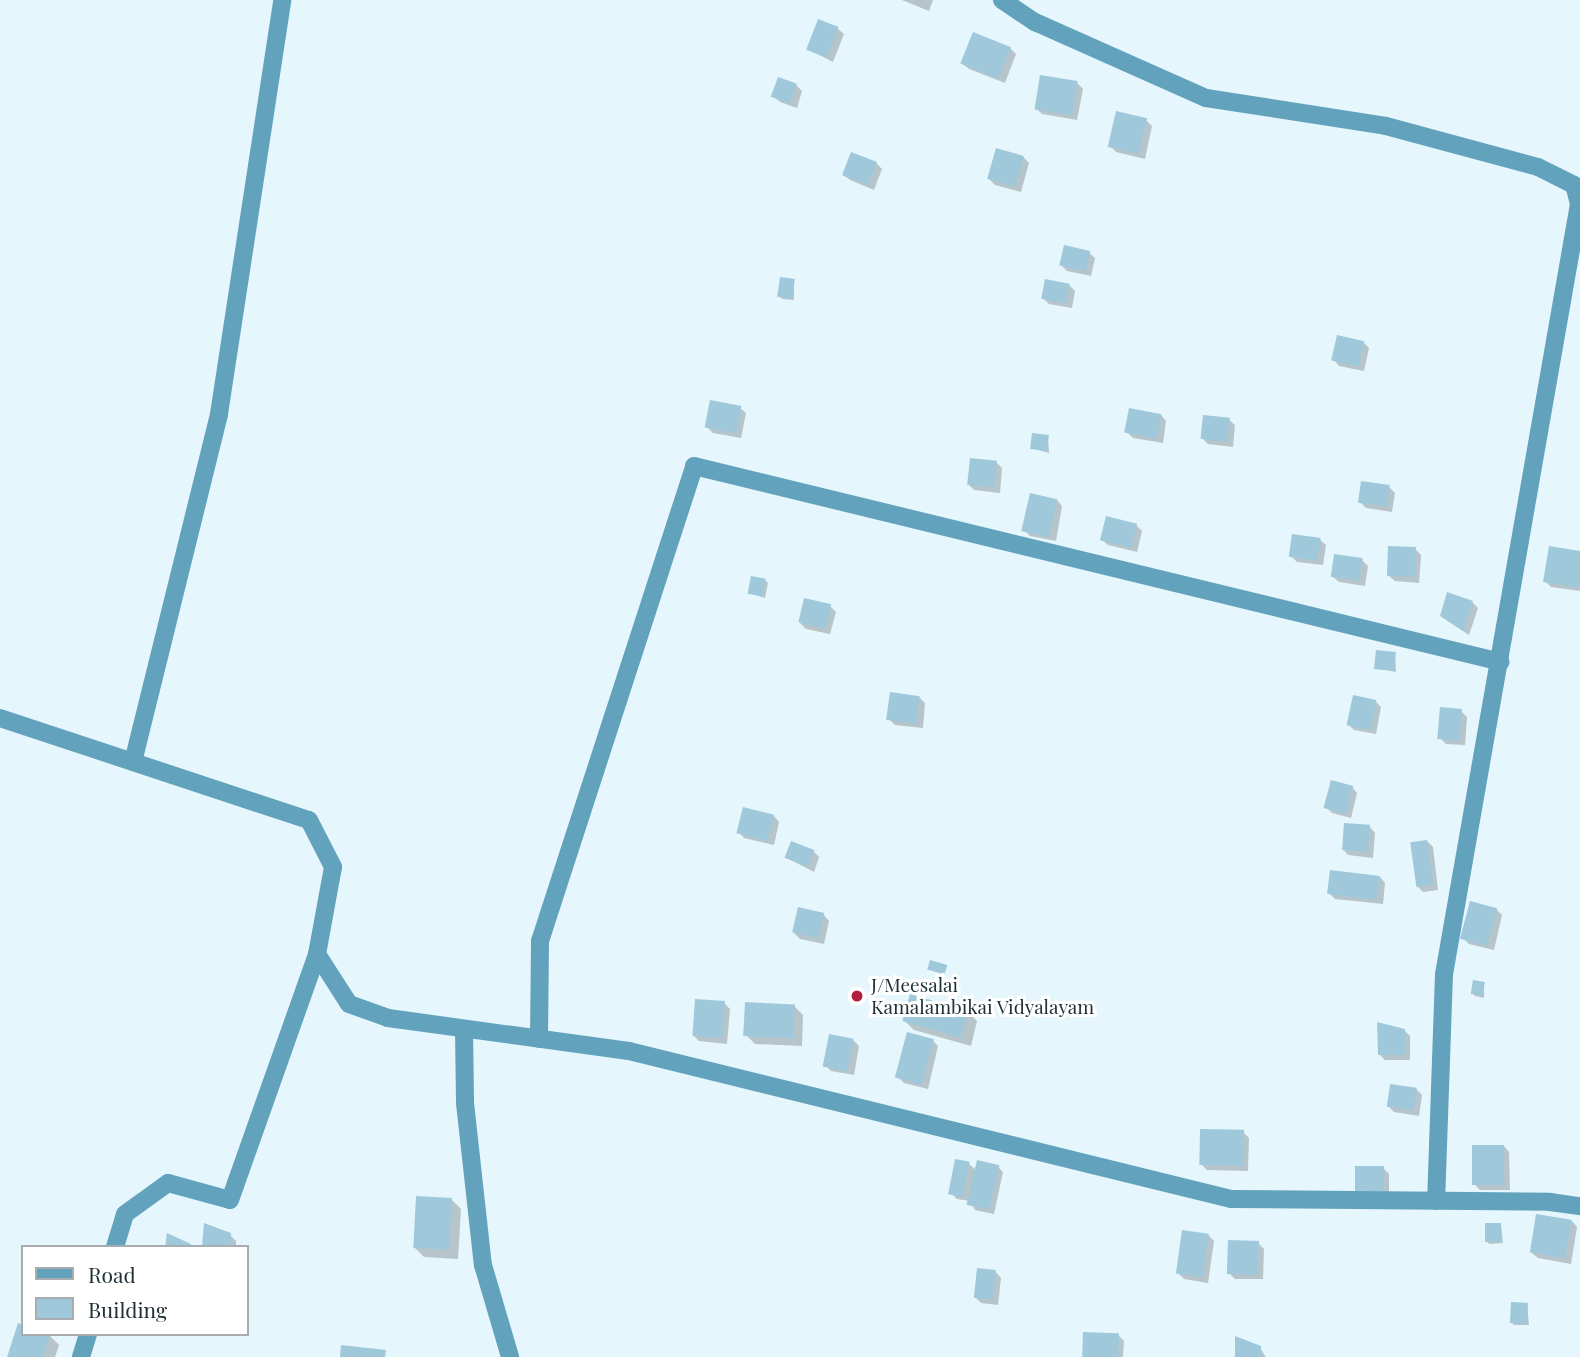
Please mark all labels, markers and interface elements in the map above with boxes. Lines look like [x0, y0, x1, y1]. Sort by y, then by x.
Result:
place label: J/Meesalai Kamalambikai Vidyalayam [871, 974, 1095, 1018]
marker: J/Meesalai Kamalambikai Vidyalayam [849, 988, 865, 1004]
legend [21, 1245, 248, 1336]
text: Road [88, 1260, 136, 1288]
text: Building [88, 1295, 167, 1323]

